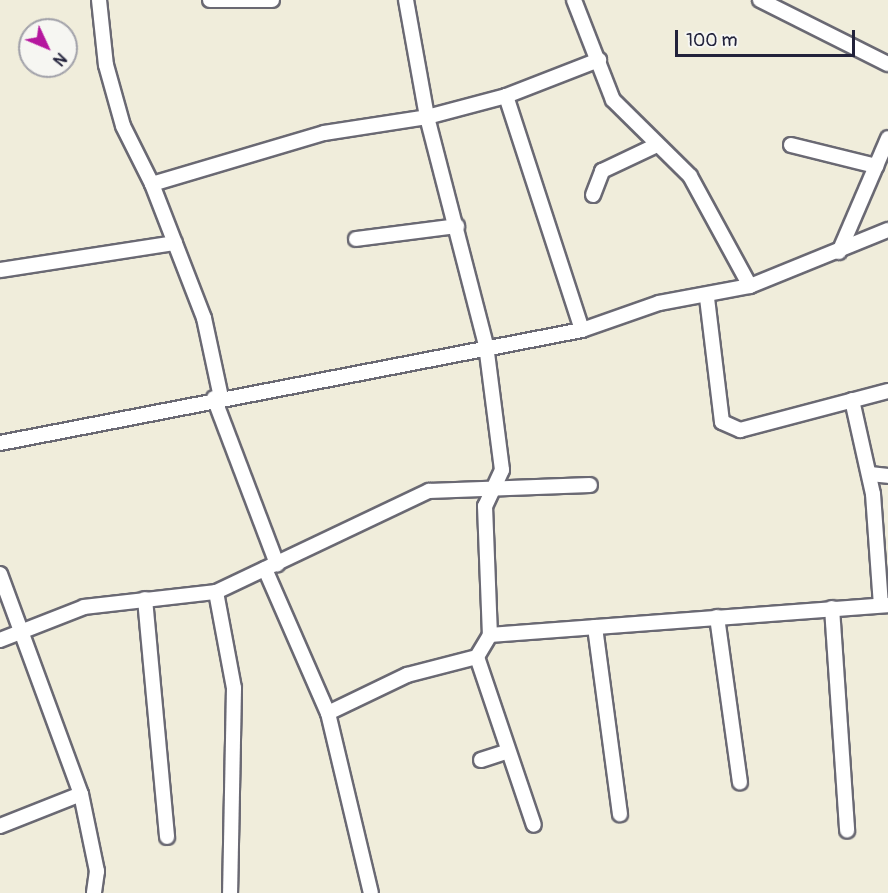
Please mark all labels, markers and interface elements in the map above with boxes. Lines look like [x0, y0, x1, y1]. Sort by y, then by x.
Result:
north arrow [18, 18, 78, 78]
scale bar [678, 18, 858, 56]
text: 100 m [686, 29, 738, 52]
text: N [49, 48, 70, 70]

